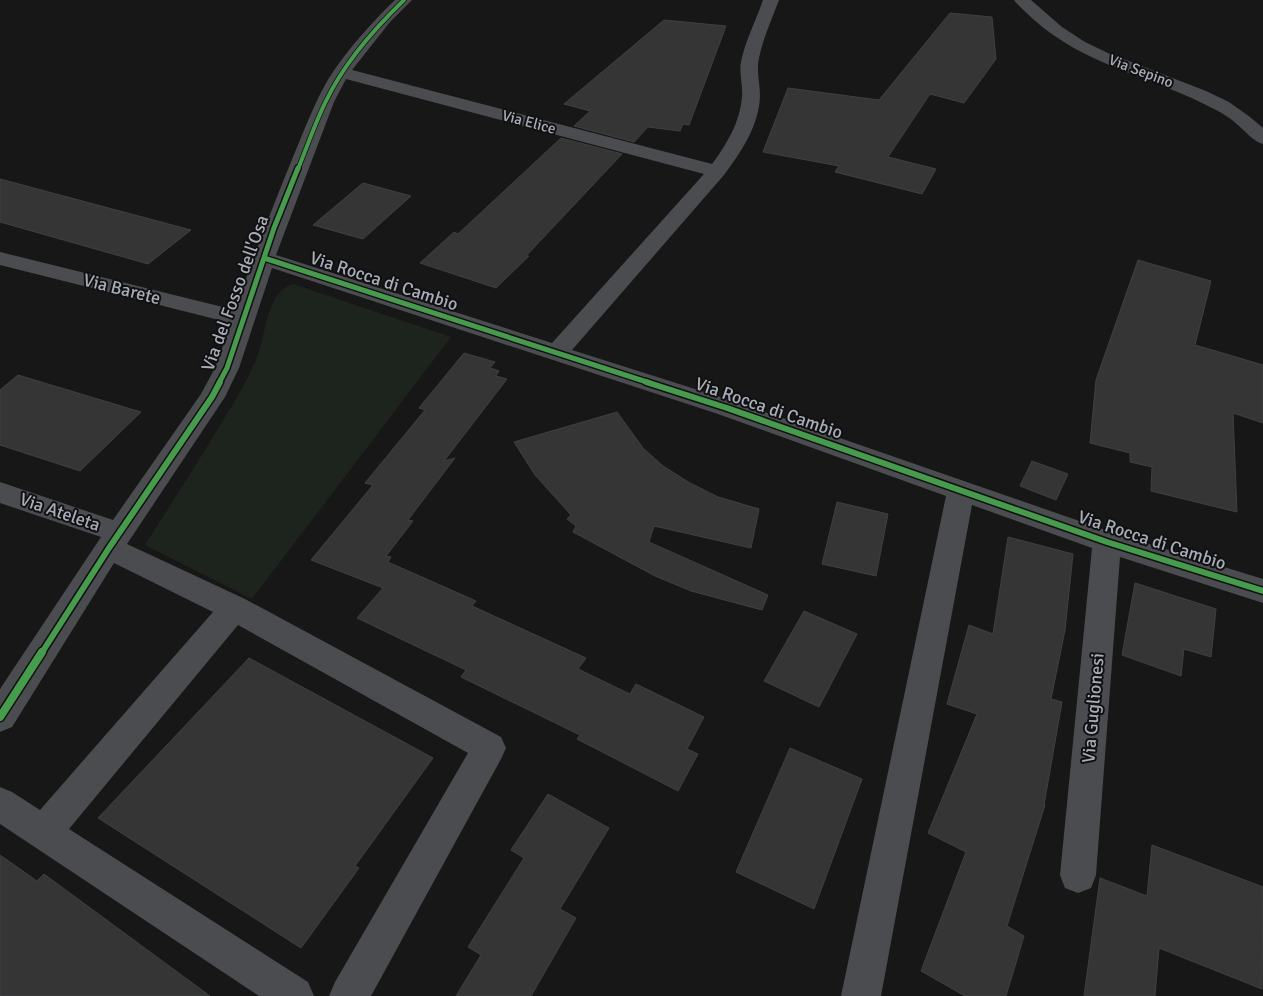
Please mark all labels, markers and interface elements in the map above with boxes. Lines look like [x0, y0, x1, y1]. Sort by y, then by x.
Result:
street label: Via Sepino [1106, 51, 1176, 92]
street label: Via Elice [500, 106, 558, 138]
street label: Via del Fosso dell'Osa [197, 212, 273, 374]
street label: Via Rocca di Cambio [307, 247, 461, 315]
street label: Via Barete [81, 269, 163, 309]
street label: Via Rocca di Cambio [692, 372, 846, 444]
street label: Via Ateleta [17, 488, 103, 536]
street label: Via Rocca di Cambio [1075, 506, 1229, 574]
street label: Via Guglionesi [1077, 652, 1109, 764]

